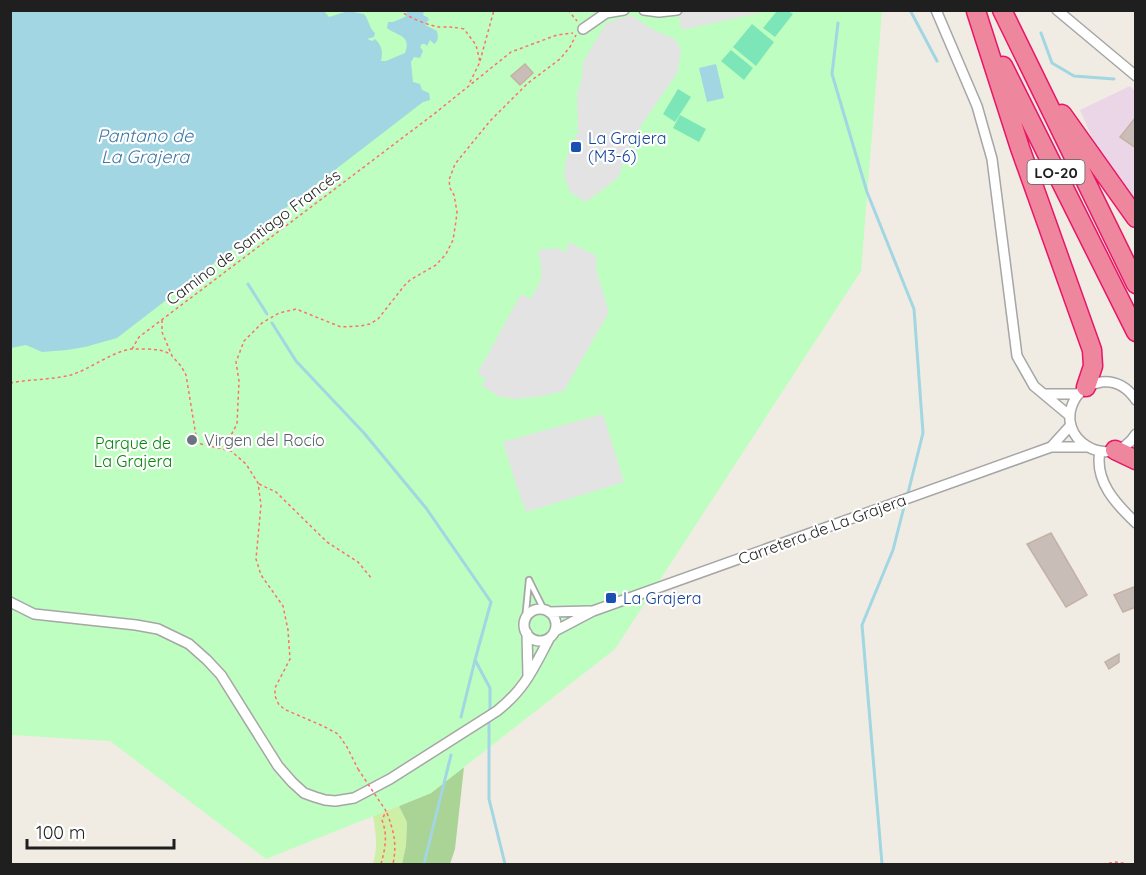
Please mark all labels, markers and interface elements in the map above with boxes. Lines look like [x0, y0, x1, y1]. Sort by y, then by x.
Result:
water label: Pantano de La Grajera [97, 124, 194, 168]
place label: La Grajera (M3-6) [588, 128, 666, 166]
marker: La Grajera (M3-6) [569, 140, 583, 154]
road number: LO-20 [1028, 160, 1084, 184]
street label: Camino de Santiago Francés [162, 165, 344, 309]
place label: Virgen del Rocío [204, 430, 325, 450]
park label: Parque de La Grajera [94, 433, 172, 471]
marker: Virgen del Rocío [185, 433, 199, 447]
street label: Carretera de La Grajera [735, 489, 909, 569]
place label: La Grajera [623, 588, 701, 608]
marker: La Grajera [604, 591, 618, 605]
scale bar [27, 812, 174, 850]
text: 100 m [36, 821, 85, 844]

